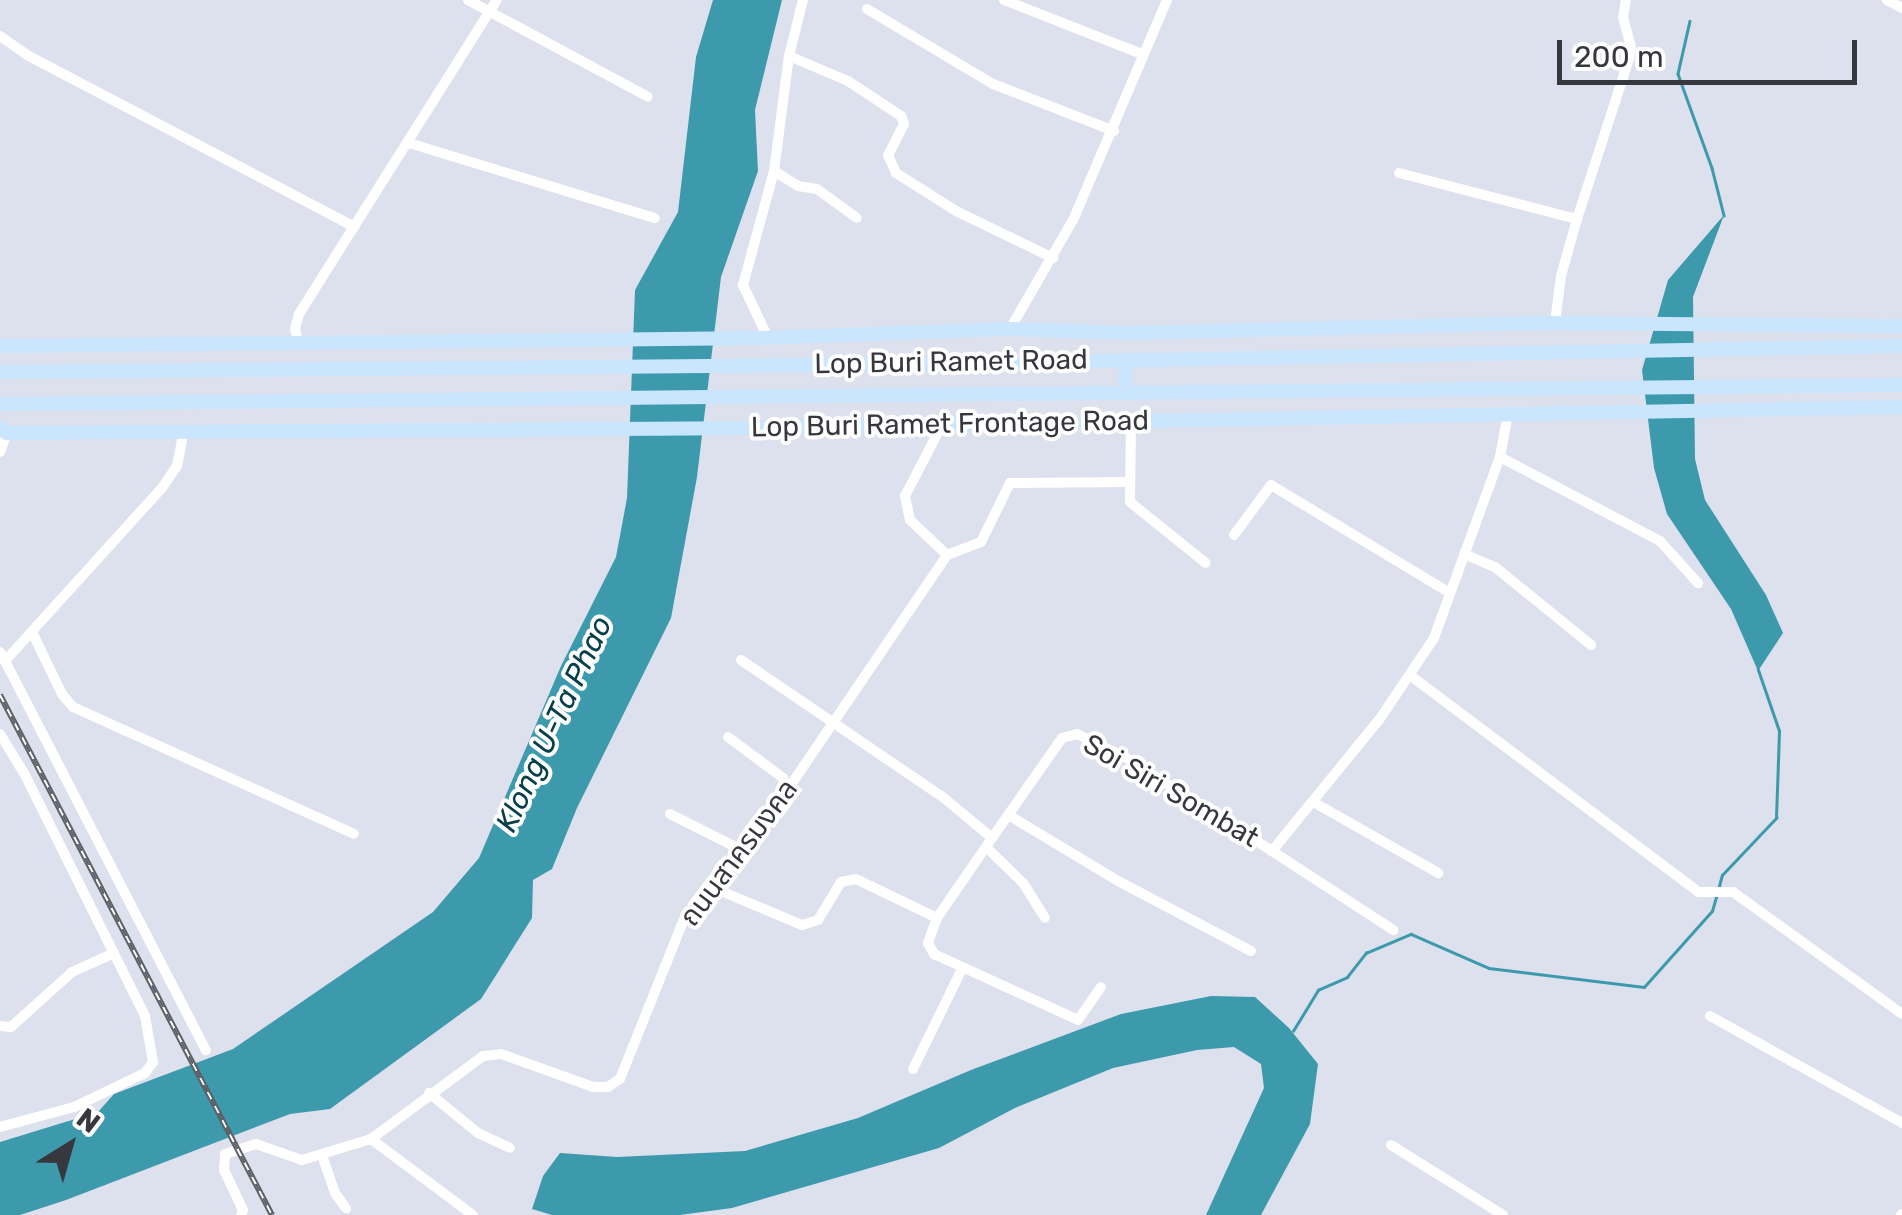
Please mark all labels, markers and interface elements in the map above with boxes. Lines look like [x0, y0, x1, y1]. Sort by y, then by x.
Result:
scale bar [1562, 20, 1862, 82]
text: 200 m [1574, 39, 1664, 75]
street label: Lop Buri Ramet Road [814, 343, 1088, 381]
street label: Lop Buri Ramet Frontage Road [751, 404, 1149, 444]
water label: Klong U-Ta Phao [488, 610, 620, 838]
street label: Soi Siri Sombat [1077, 727, 1265, 855]
street label: ถนนสาครมงคล [673, 773, 805, 933]
north arrow [20, 1095, 120, 1195]
text: N [70, 1101, 106, 1140]

